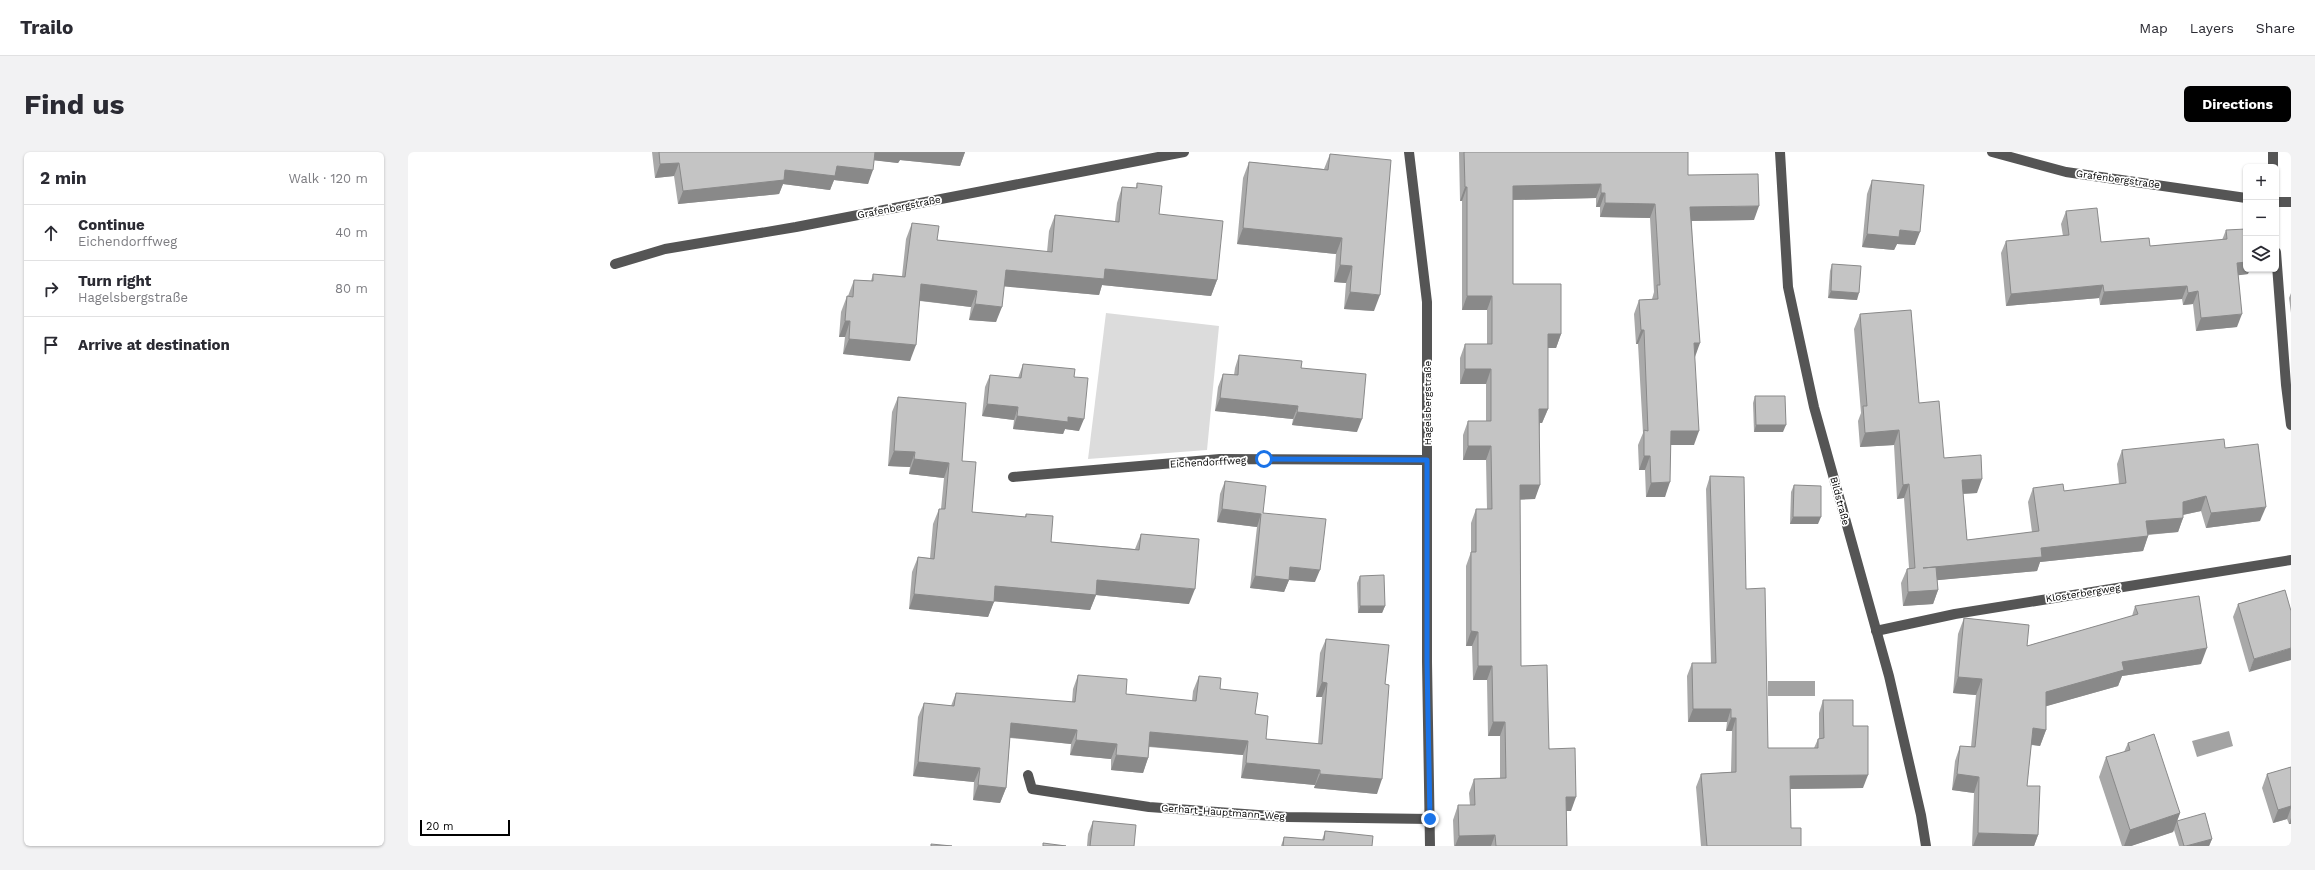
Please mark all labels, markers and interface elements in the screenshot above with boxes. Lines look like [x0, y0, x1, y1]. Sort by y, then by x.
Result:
text: Trailo [20, 16, 73, 39]
text: Map [2139, 20, 2168, 36]
text: Layers [2190, 20, 2234, 36]
text: Share [2256, 20, 2295, 36]
button: Directions [2184, 86, 2291, 122]
text: Find us [24, 88, 124, 121]
map controls [2243, 164, 2279, 272]
button: + [2243, 164, 2279, 200]
text: 2 min [40, 168, 86, 188]
street label: Grafenbergstraße [2075, 168, 2161, 190]
text: Walk · 120 m [289, 171, 368, 186]
street label: Grafenbergstraße [856, 193, 942, 220]
button: − [2243, 200, 2279, 236]
text: Continue [78, 216, 145, 234]
icon: ahead [40, 222, 62, 244]
text: 40 m [335, 225, 368, 240]
text: Eichendorffweg [78, 234, 177, 249]
button: layers [2243, 236, 2279, 272]
text: Turn right [78, 272, 151, 290]
icon: right [40, 278, 62, 300]
text: 80 m [335, 281, 368, 296]
text: Hagelsbergstraße [78, 290, 188, 305]
icon: arrive [40, 334, 62, 356]
text: Arrive at destination [78, 336, 230, 354]
street label: Hagelsbergstraße [1422, 361, 1433, 445]
route start [1255, 450, 1273, 468]
street label: Eichendorffweg [1170, 454, 1247, 469]
street label: Bildstraße [1828, 476, 1852, 527]
street label: Klosterbergweg [2045, 582, 2122, 604]
street label: Gerhart-Hauptmann-Weg [1161, 802, 1286, 822]
route end [1421, 810, 1439, 828]
scale bar [420, 818, 510, 837]
text: 20 m [426, 820, 454, 833]

